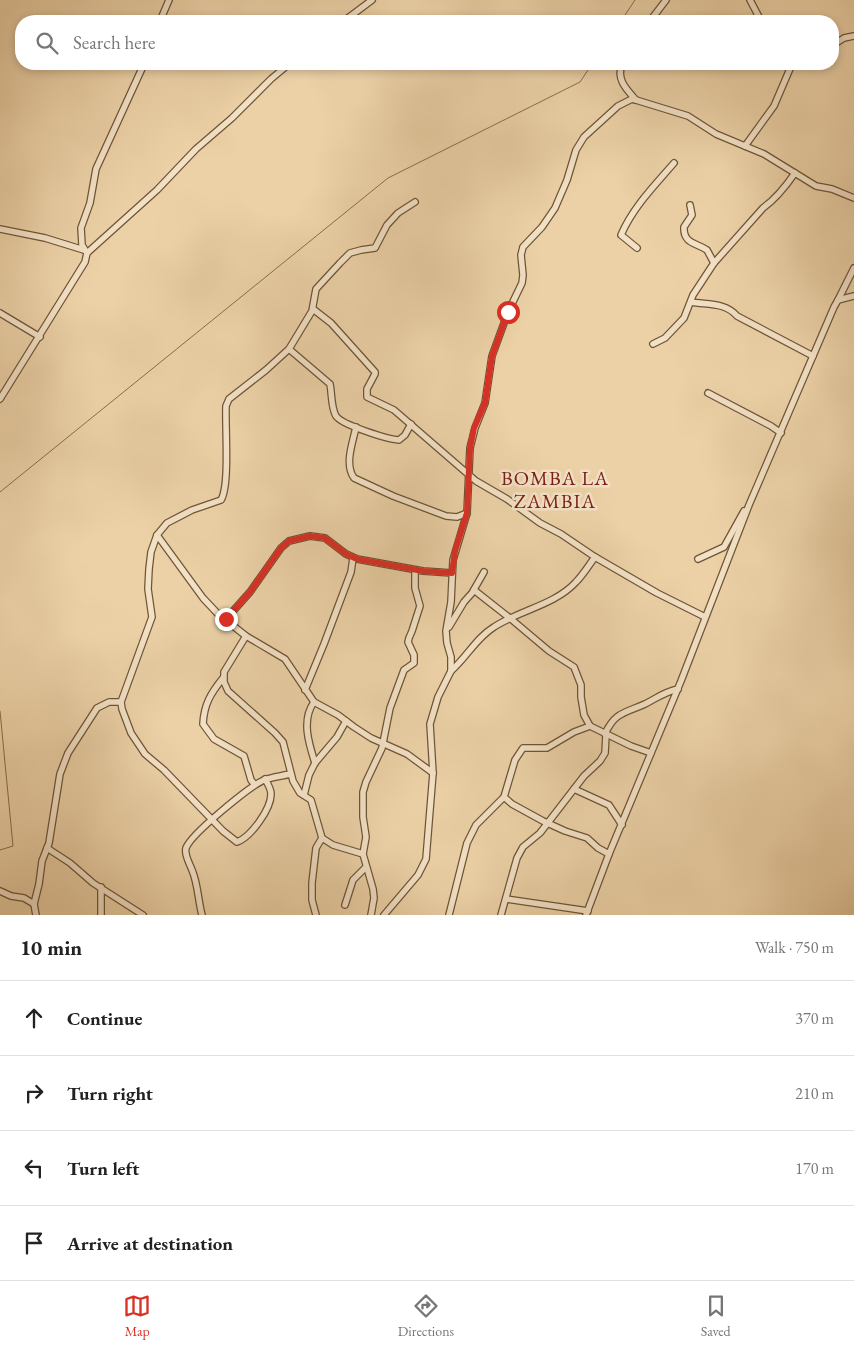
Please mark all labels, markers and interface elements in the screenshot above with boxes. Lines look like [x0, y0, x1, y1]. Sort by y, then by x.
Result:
search box [15, 15, 839, 70]
icon: search [33, 29, 61, 57]
text: Search here [73, 30, 155, 55]
route start [497, 301, 520, 324]
district label: BOMBA LA ZAMBIA [501, 465, 609, 514]
route end [215, 608, 238, 631]
text: 10 min [20, 934, 82, 961]
text: Walk · 750 m [755, 937, 834, 958]
icon: ahead [20, 1004, 48, 1032]
text: Continue [67, 1006, 142, 1031]
text: 370 m [795, 1008, 834, 1029]
icon: right [20, 1079, 48, 1107]
text: Turn right [67, 1081, 153, 1106]
text: 210 m [795, 1083, 834, 1104]
icon: left [20, 1154, 48, 1182]
text: Turn left [67, 1156, 139, 1181]
text: 170 m [795, 1158, 834, 1179]
icon: arrive [20, 1229, 48, 1257]
text: Arrive at destination [67, 1231, 233, 1256]
tab: Map [123, 1292, 151, 1340]
tab: Directions [398, 1292, 454, 1340]
tab: Saved [701, 1292, 731, 1340]

